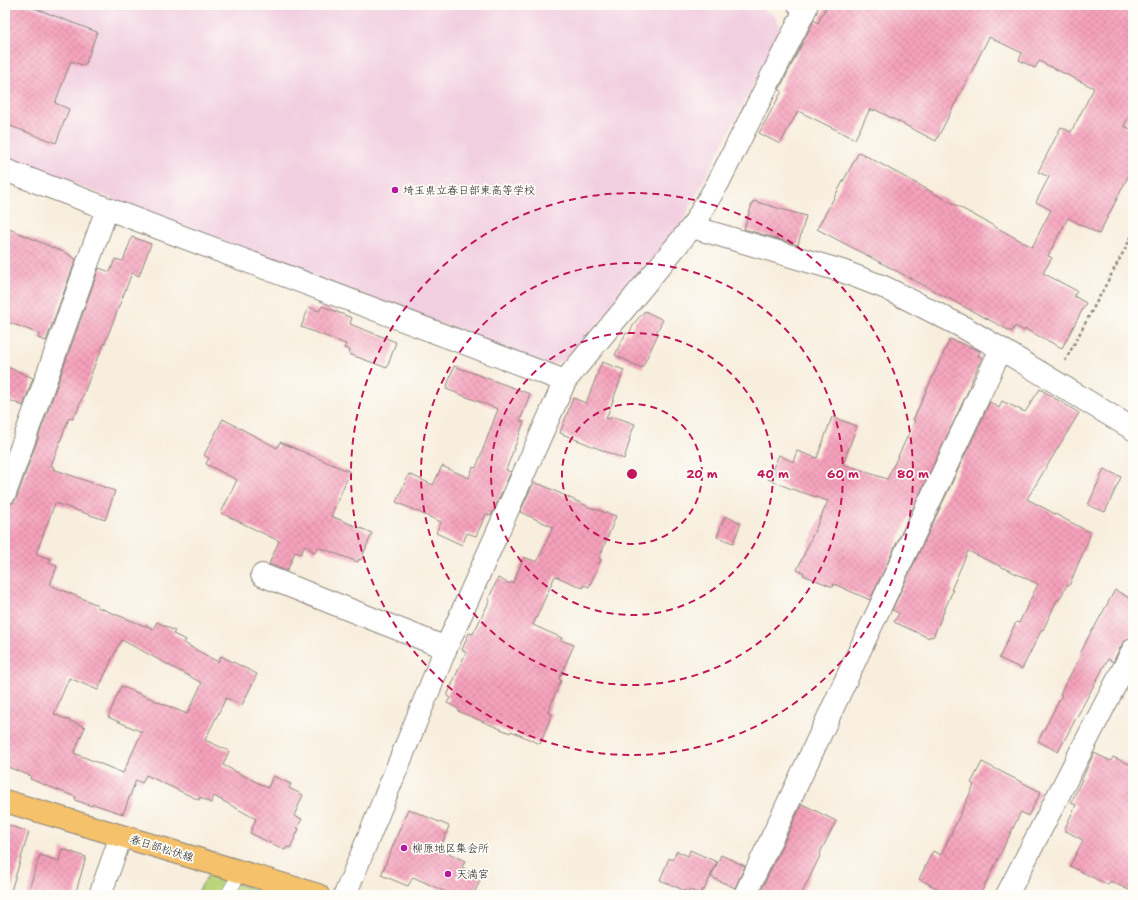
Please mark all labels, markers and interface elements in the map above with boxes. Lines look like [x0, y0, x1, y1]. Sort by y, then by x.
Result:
place label: 埼玉県立春日部東高等学校 [403, 183, 535, 198]
marker: 埼玉県立春日部東高等学校 [390, 185, 400, 195]
text: 20 m [686, 466, 718, 482]
text: 40 m [757, 466, 789, 482]
text: 60 m [827, 466, 859, 482]
text: 80 m [897, 466, 929, 482]
centre of rings [625, 467, 639, 481]
street label: 春日部松伏線 [128, 832, 196, 865]
place label: 柳原地区集会所 [412, 841, 489, 856]
marker: 柳原地区集会所 [399, 843, 409, 853]
place label: 天満宮 [456, 867, 489, 882]
marker: 天満宮 [443, 869, 453, 879]

